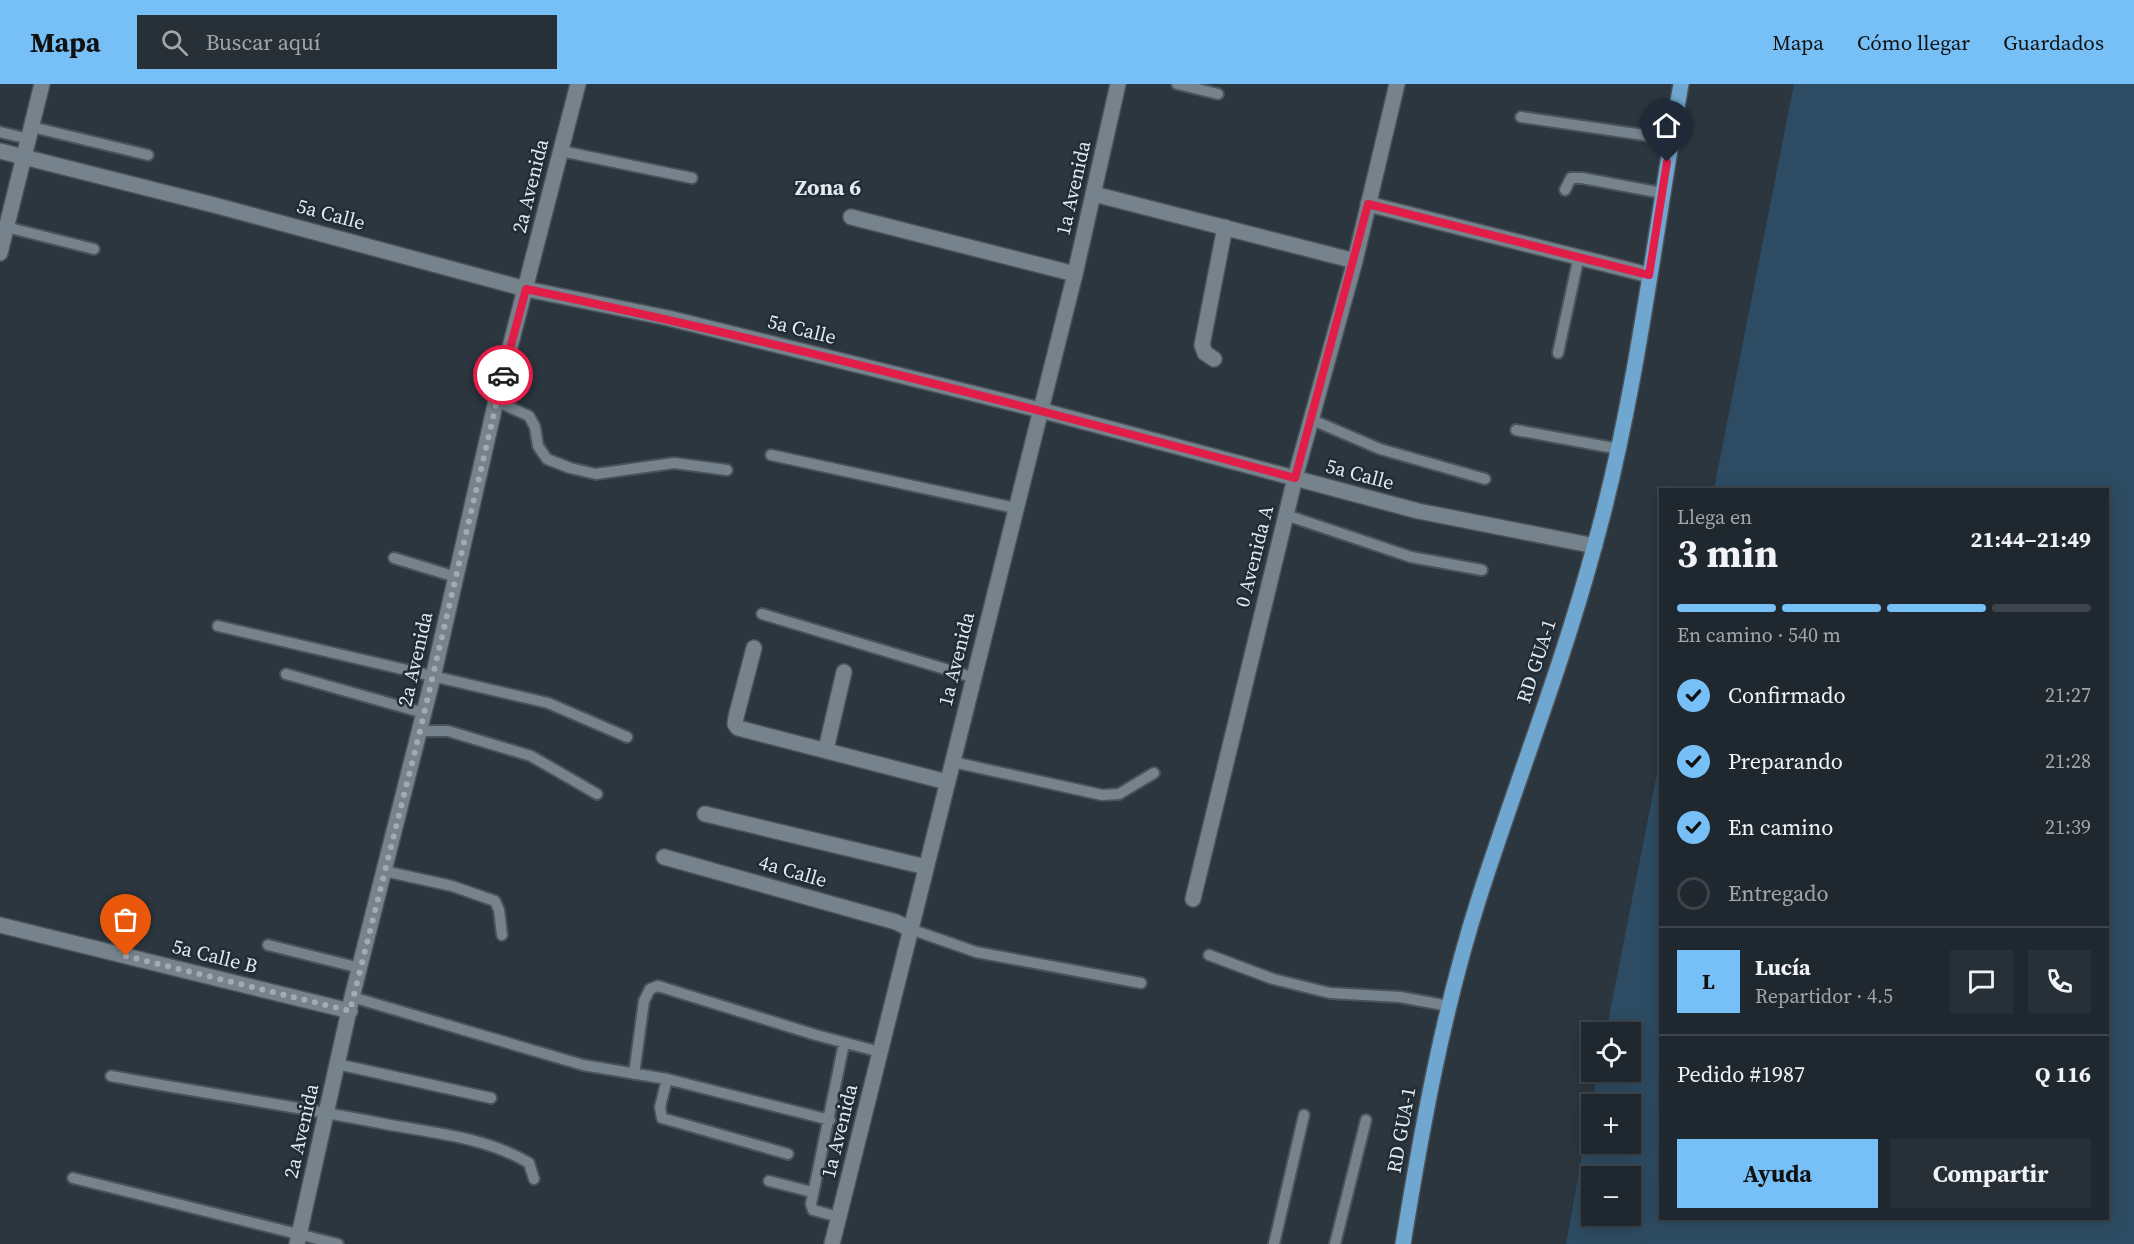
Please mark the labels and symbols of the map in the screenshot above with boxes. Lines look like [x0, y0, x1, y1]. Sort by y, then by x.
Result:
pin [1641, 100, 1692, 162]
street label: 2a Avenida [505, 135, 555, 236]
street label: 1a Avenida [1049, 137, 1098, 238]
district label: Zona 6 [795, 172, 861, 202]
street label: 5a Calle [294, 191, 368, 237]
street label: 5a Calle [765, 307, 839, 351]
courier [473, 345, 533, 405]
street label: 5a Calle [1323, 451, 1397, 497]
street label: 0 Avenida A [1228, 501, 1280, 610]
street label: 2a Avenida [391, 608, 440, 709]
street label: 1a Avenida [931, 608, 981, 709]
street label: RD GUA-1 [1509, 615, 1563, 707]
street label: 4a Calle [756, 848, 830, 894]
pin [100, 894, 151, 956]
street label: 5a Calle B [169, 932, 261, 980]
street label: 2a Avenida [277, 1080, 326, 1181]
street label: 1a Avenida [814, 1080, 864, 1181]
street label: RD GUA-1 [1380, 1085, 1422, 1175]

